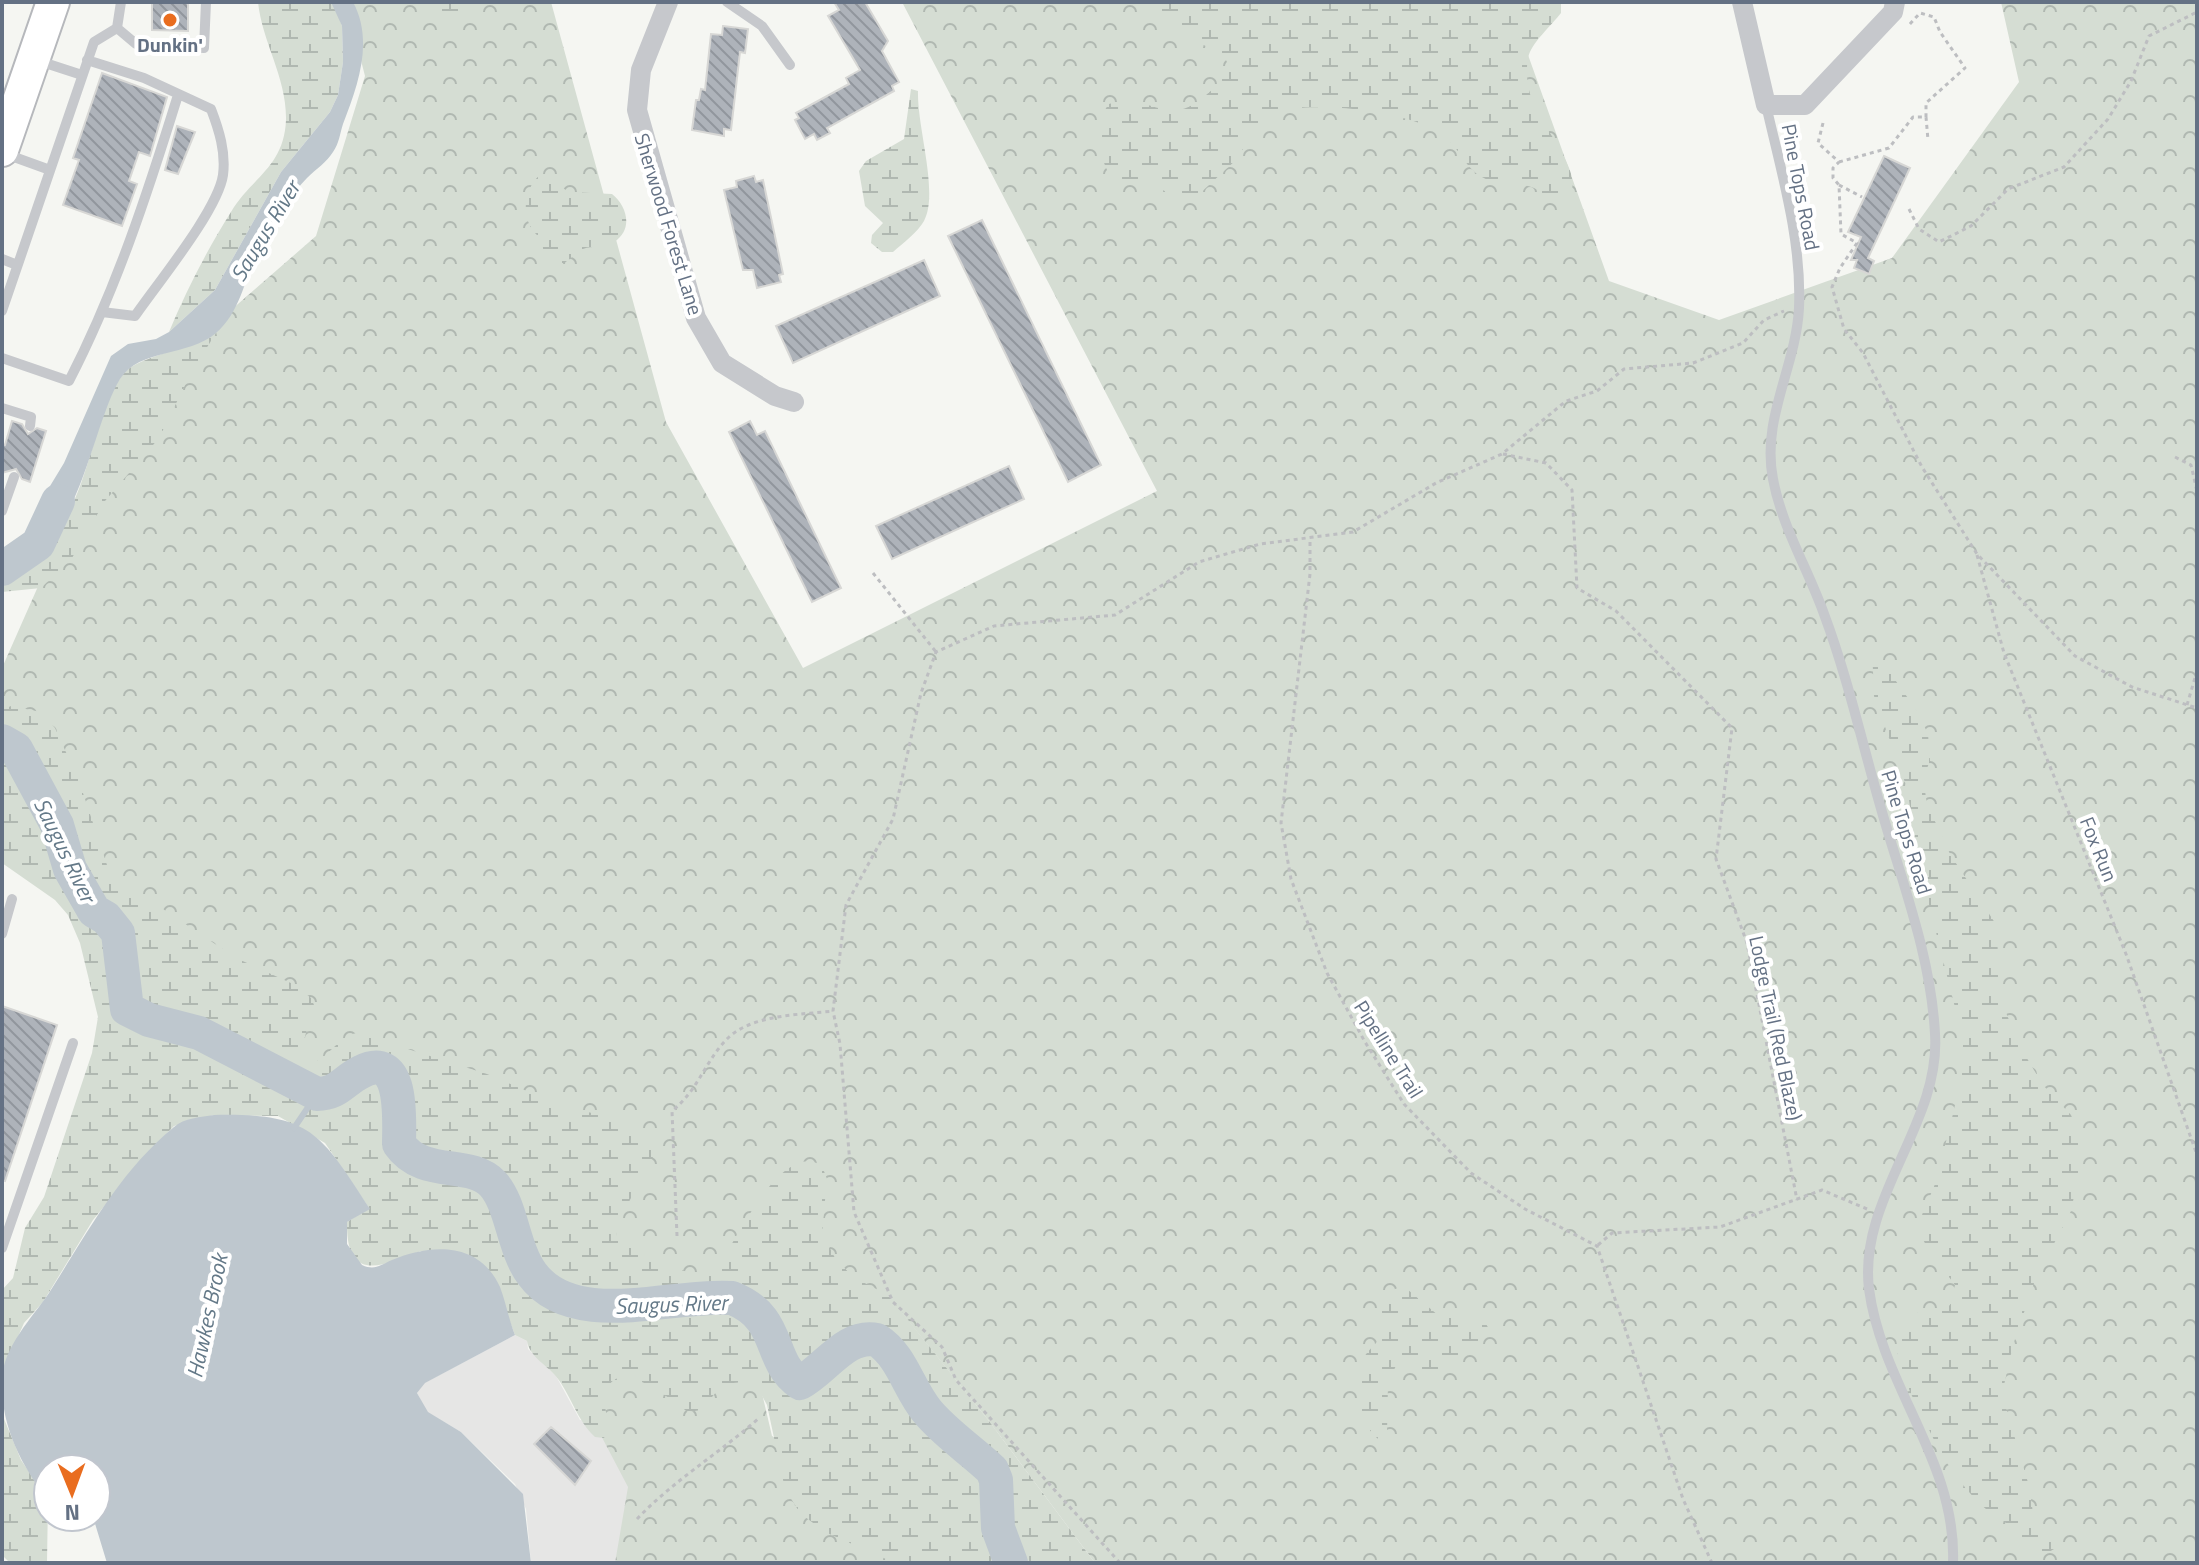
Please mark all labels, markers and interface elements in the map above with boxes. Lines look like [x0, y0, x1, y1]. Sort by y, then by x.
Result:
marker: Dunkin' [161, 11, 179, 29]
place label: Dunkin' [137, 29, 203, 60]
street label: Pine Tops Road [1774, 121, 1828, 253]
street label: Sherwood Forest Lane [627, 129, 711, 319]
water label: Saugus River [222, 172, 310, 288]
street label: Pine Tops Road [1873, 766, 1941, 898]
water label: Saugus River [25, 792, 106, 911]
street label: Fox Run [2072, 812, 2126, 886]
street label: Lodge Trail (Red Blaze) [1741, 933, 1811, 1123]
street label: Pipelline Trail [1347, 994, 1431, 1104]
water label: Hawkes Brook [177, 1249, 237, 1381]
water label: Saugus River [614, 1285, 731, 1323]
north arrow [32, 1453, 112, 1533]
text: N [64, 1496, 80, 1530]

